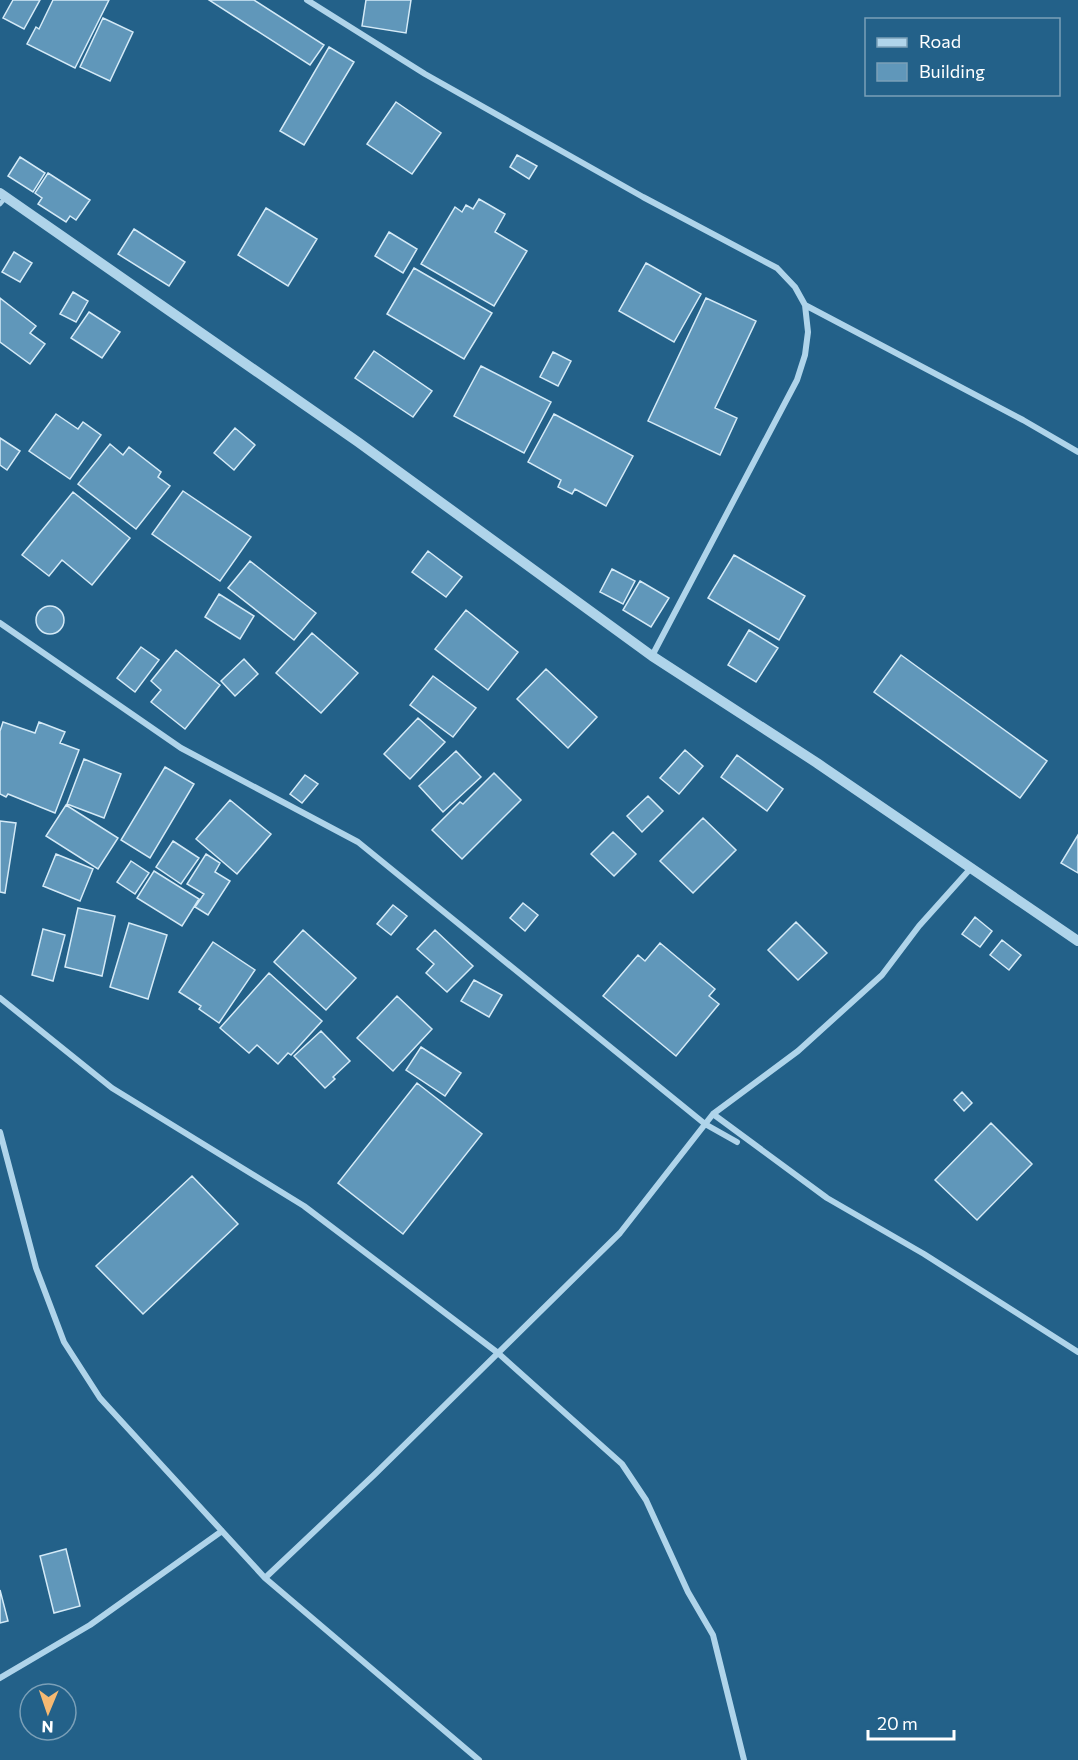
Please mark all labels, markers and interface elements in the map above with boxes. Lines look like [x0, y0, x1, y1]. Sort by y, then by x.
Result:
legend [865, 18, 1060, 96]
text: Road [919, 30, 961, 52]
text: Building [919, 60, 985, 82]
north arrow [18, 1682, 78, 1742]
scale bar [868, 1703, 954, 1741]
text: 20 m [877, 1712, 918, 1734]
text: N [41, 1718, 54, 1737]

